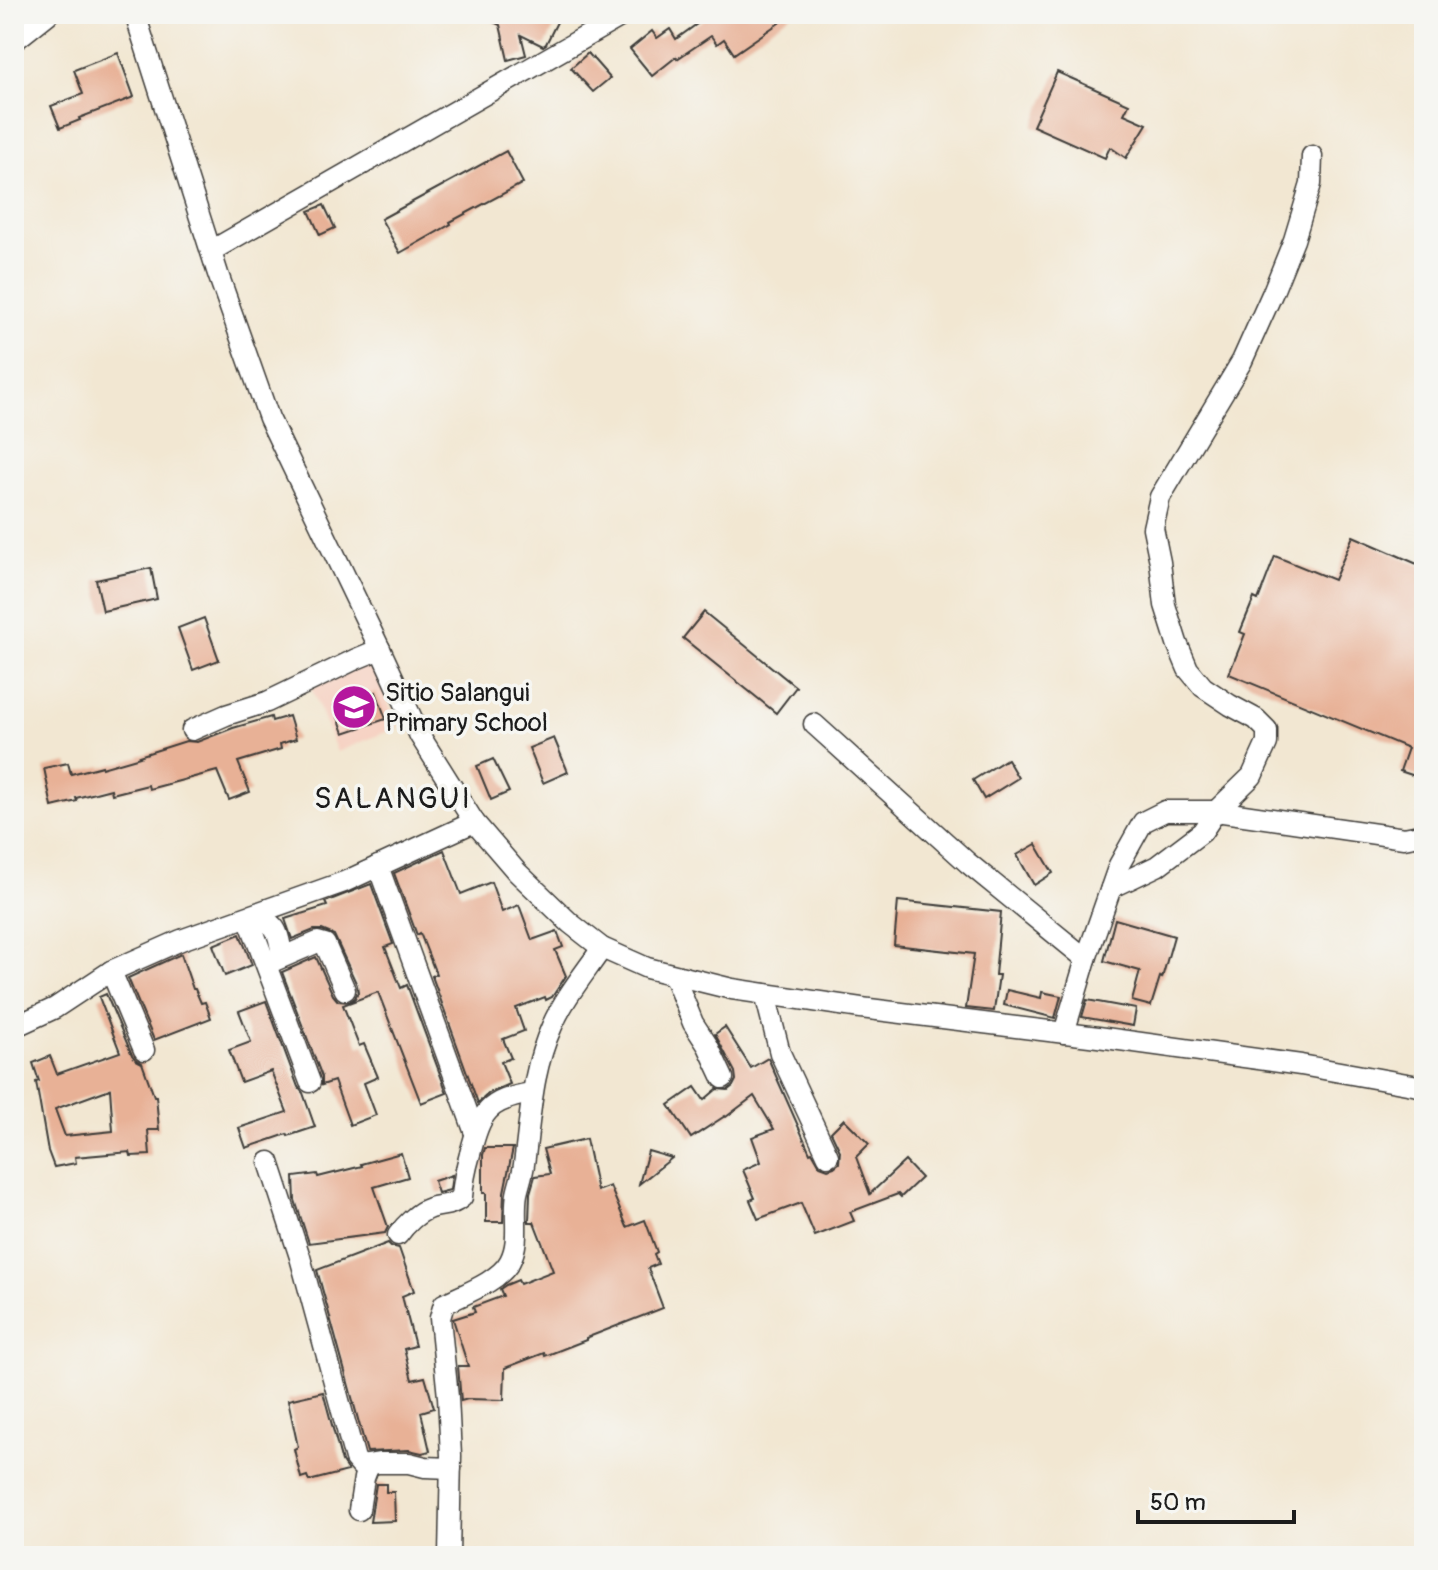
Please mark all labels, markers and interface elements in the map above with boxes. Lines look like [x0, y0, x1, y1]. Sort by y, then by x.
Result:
place label: Sitio Salangui Primary School [385, 677, 548, 739]
school or university icon: Sitio Salangui Primary School [330, 683, 378, 731]
district label: SALANGUI [314, 780, 472, 817]
scale bar [1138, 1474, 1294, 1524]
text: 50 m [1150, 1488, 1206, 1517]

